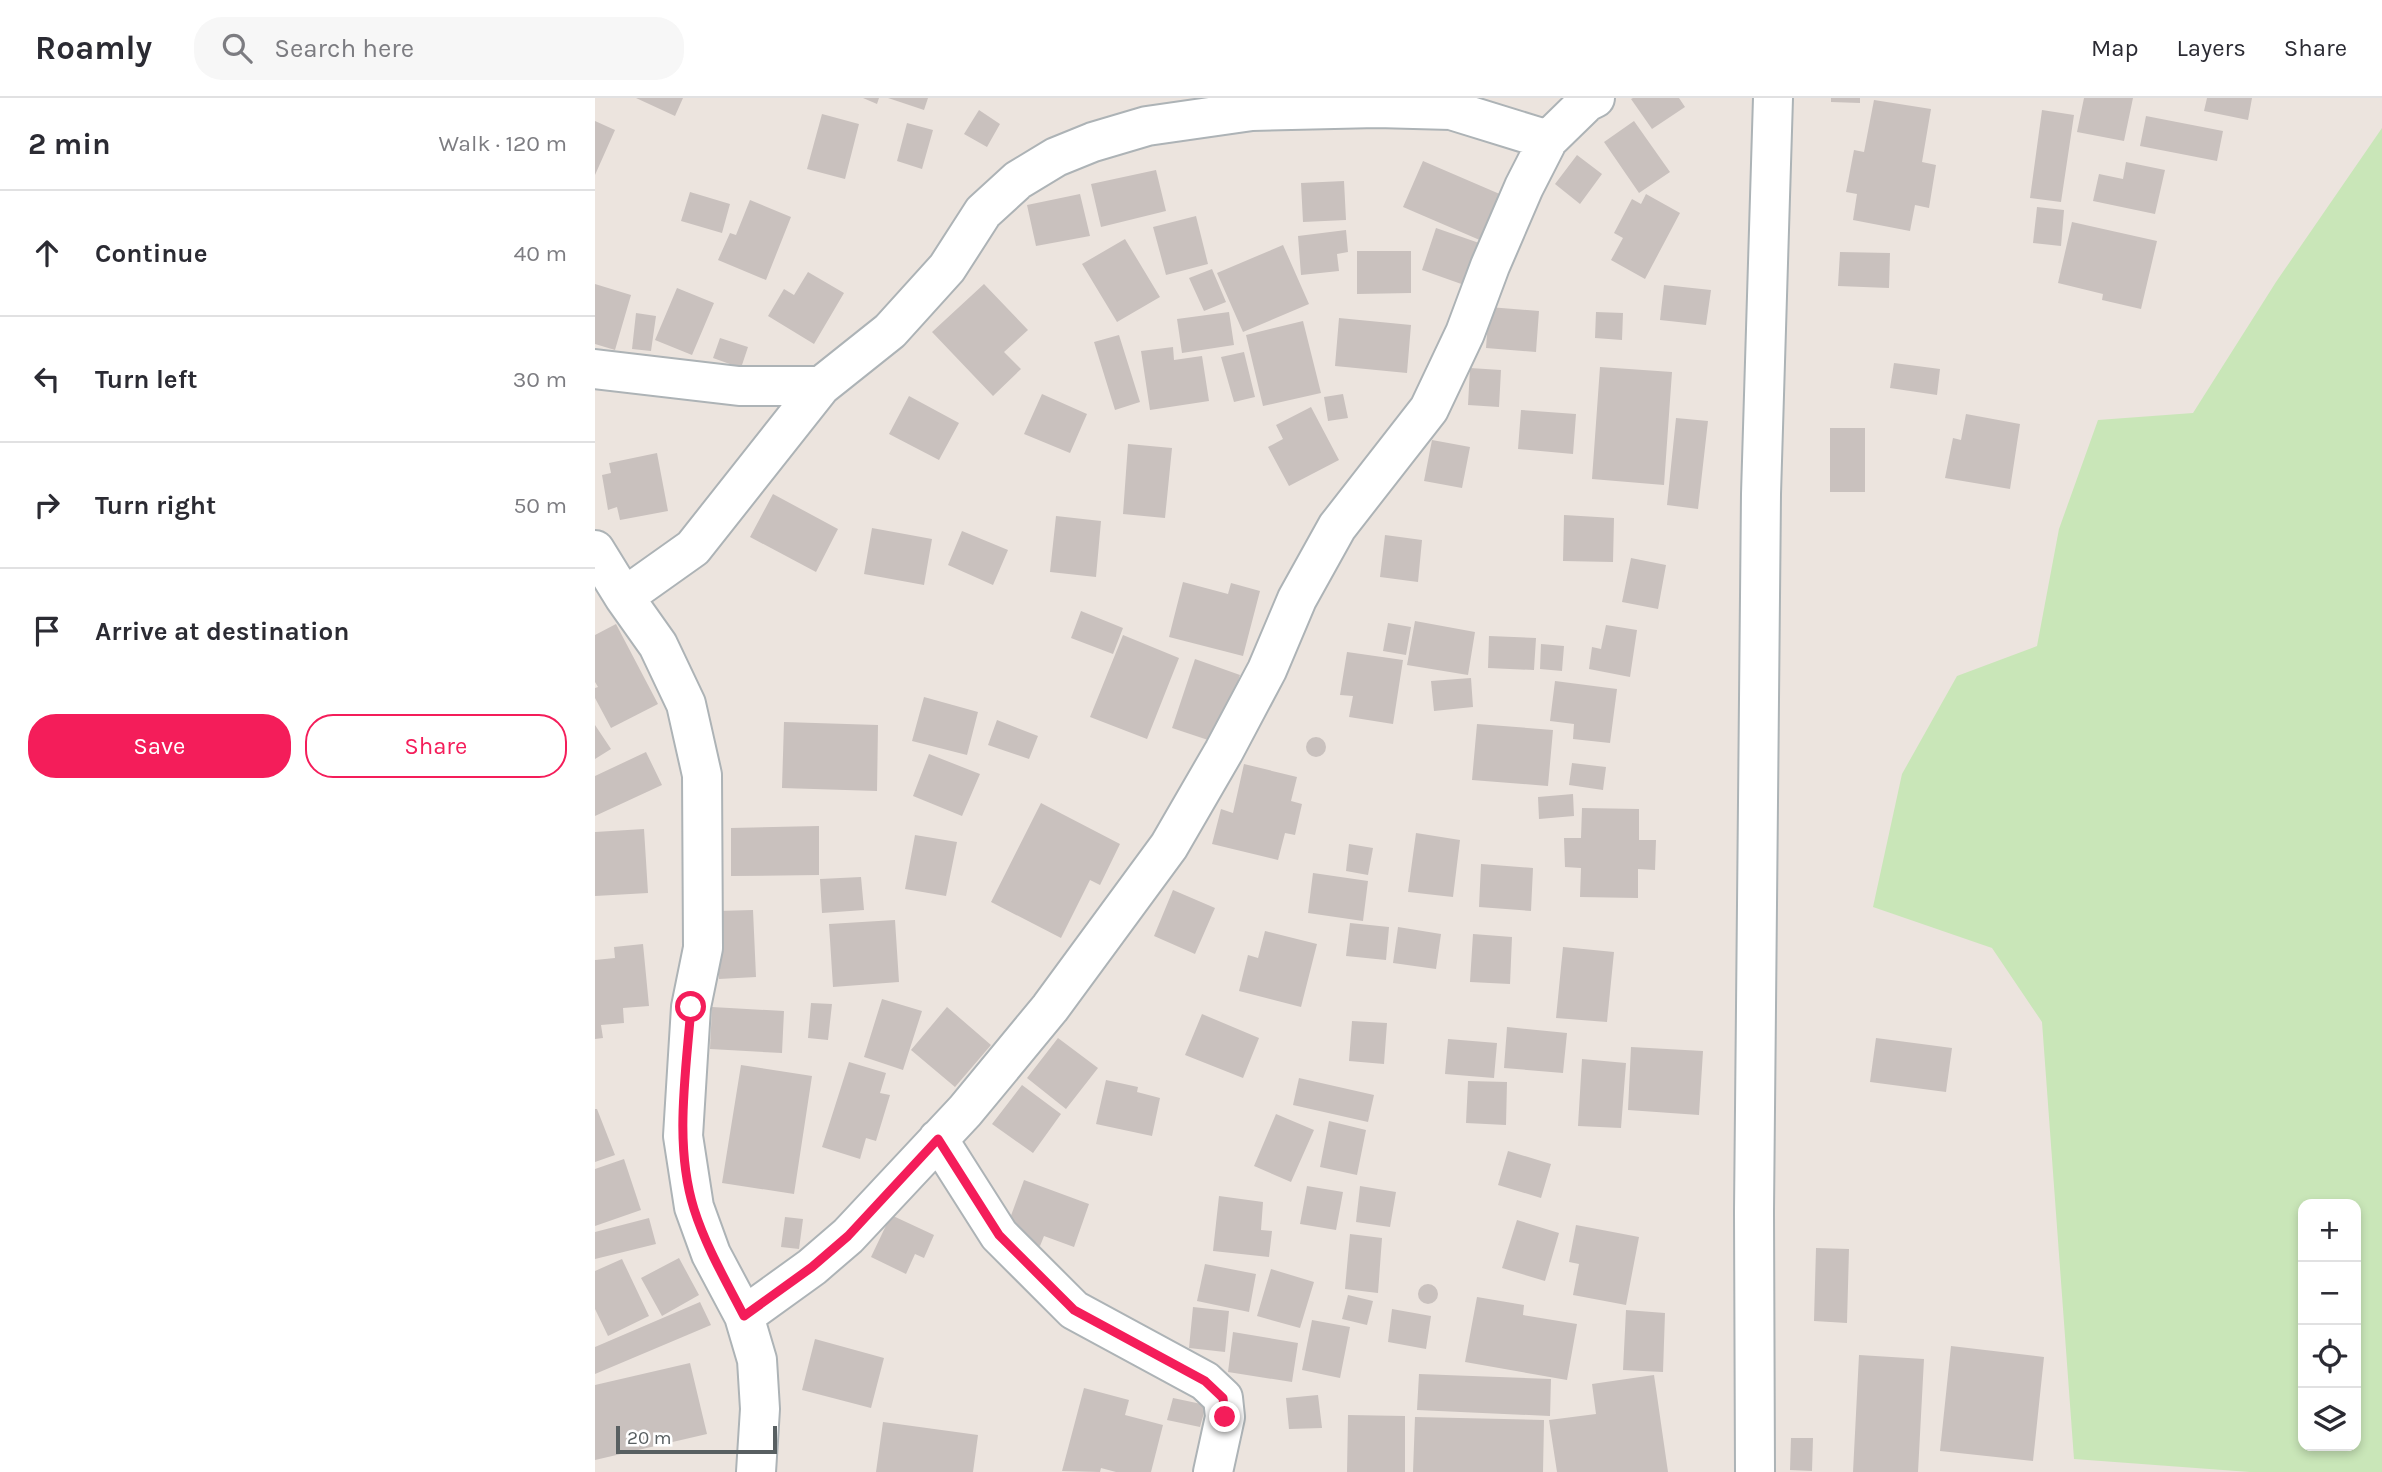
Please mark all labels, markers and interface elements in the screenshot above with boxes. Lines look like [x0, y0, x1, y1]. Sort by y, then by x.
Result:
search box [194, 17, 684, 80]
text: Roamly [35, 29, 152, 67]
icon: search [218, 29, 256, 67]
text: Search here [274, 33, 414, 64]
text: Map [2091, 34, 2139, 62]
text: Layers [2177, 34, 2246, 62]
text: Share [2284, 34, 2347, 62]
text: 2 min [28, 126, 111, 162]
text: Walk · 120 m [439, 130, 567, 157]
icon: ahead [28, 234, 66, 272]
text: Continue [95, 238, 207, 269]
text: 40 m [514, 240, 567, 267]
icon: left [28, 360, 66, 398]
text: Turn left [95, 364, 197, 395]
text: 30 m [513, 366, 567, 393]
icon: right [28, 486, 66, 524]
text: Turn right [95, 490, 216, 521]
text: 50 m [513, 492, 567, 519]
icon: arrive [28, 612, 66, 650]
text: Arrive at destination [95, 616, 349, 647]
button: Save [28, 714, 291, 778]
button: Share [305, 714, 567, 778]
route start [675, 991, 706, 1022]
map controls [2298, 1199, 2361, 1451]
button: + [2298, 1199, 2361, 1262]
button: − [2298, 1262, 2361, 1325]
button: locate [2298, 1325, 2361, 1388]
button: layers [2298, 1388, 2361, 1451]
route end [1209, 1401, 1240, 1432]
scale bar [616, 1423, 777, 1455]
text: 20 m [627, 1427, 672, 1449]

